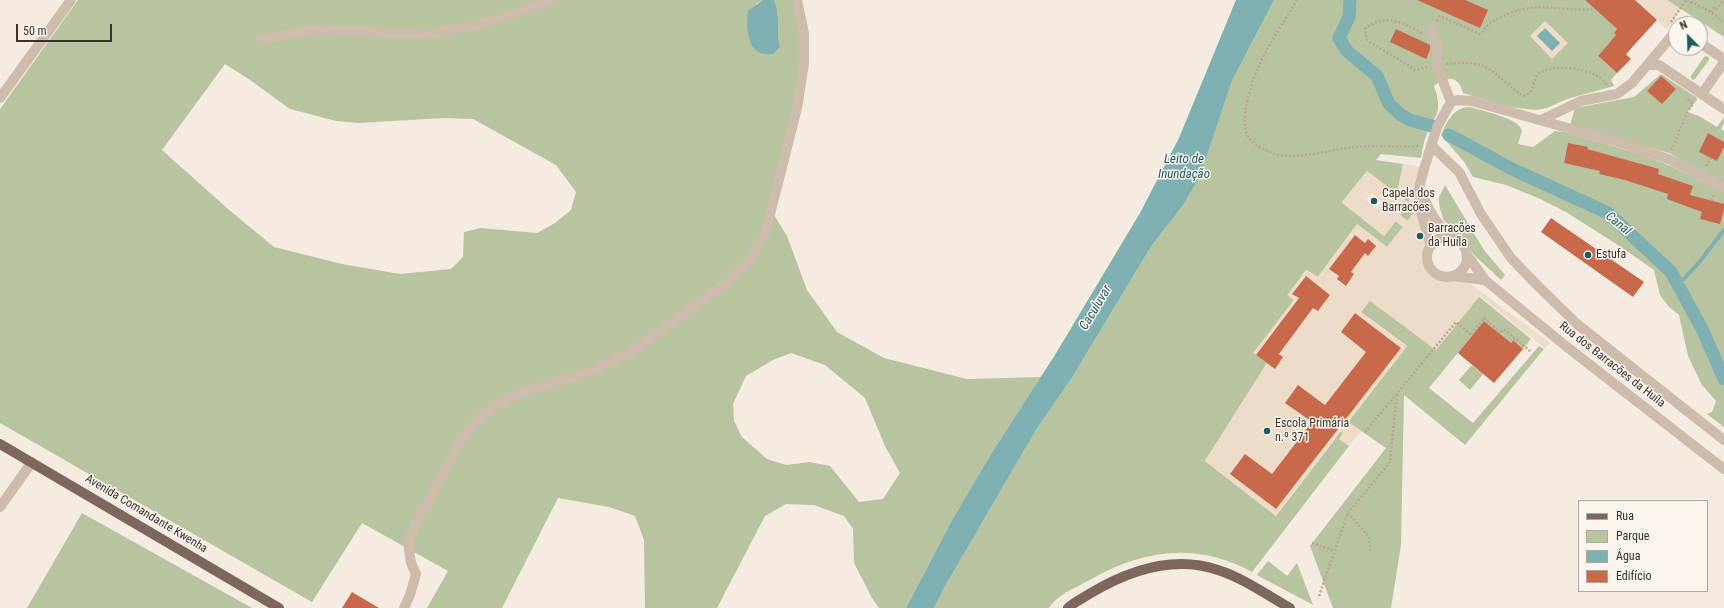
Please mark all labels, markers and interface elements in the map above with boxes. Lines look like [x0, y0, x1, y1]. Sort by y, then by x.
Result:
scale bar [18, 16, 114, 42]
north arrow [1668, 16, 1708, 56]
text: N [1678, 18, 1689, 33]
text: 50 m [23, 24, 47, 38]
water label: Leito de Inundação [1158, 152, 1210, 183]
place label: Capela dos Barracões [1382, 187, 1435, 215]
marker: Capela dos Barracões [1369, 196, 1379, 206]
water label: Canal [1602, 209, 1634, 239]
place label: Barracões da Huíla [1428, 222, 1476, 250]
marker: Barracões da Huíla [1415, 231, 1425, 241]
place label: Estufa [1596, 248, 1626, 262]
marker: Estufa [1583, 250, 1593, 260]
water label: Caculuvar [1077, 283, 1115, 333]
street label: Rua dos Barracões da Huíla [1556, 319, 1668, 411]
place label: Escola Primária n.º 371 [1275, 417, 1349, 445]
marker: Escola Primária n.º 371 [1262, 426, 1272, 436]
street label: Avenida Comandante Kwenha [82, 472, 210, 556]
legend [1578, 500, 1708, 592]
text: Rua [1616, 509, 1634, 523]
text: Parque [1616, 529, 1649, 543]
text: Água [1616, 549, 1640, 563]
text: Edifício [1616, 569, 1652, 583]

